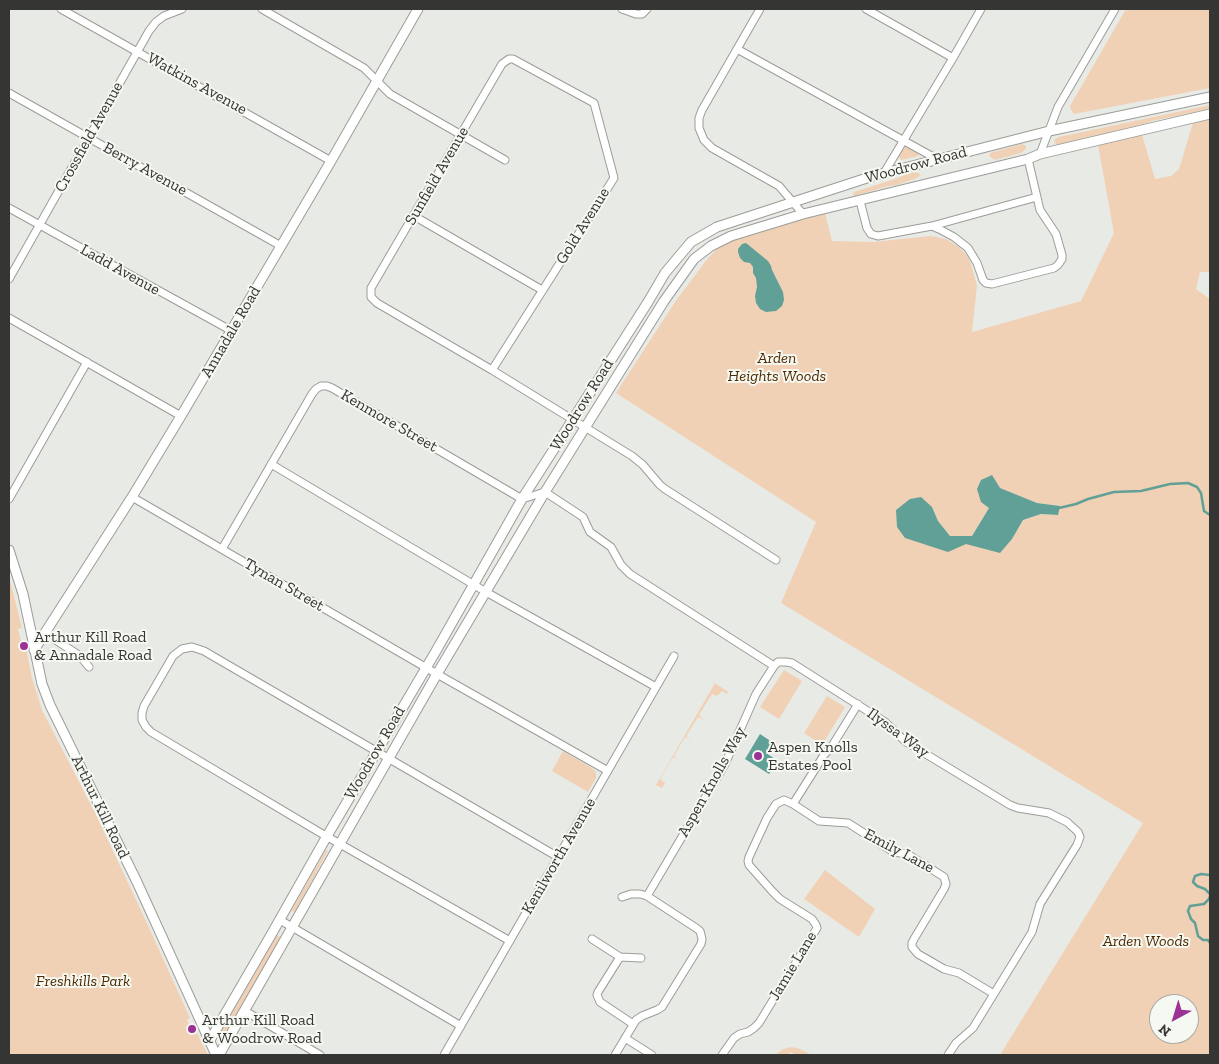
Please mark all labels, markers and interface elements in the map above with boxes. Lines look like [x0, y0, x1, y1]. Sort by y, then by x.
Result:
street label: Watkins Avenue [144, 49, 250, 119]
street label: Crossfield Avenue [51, 78, 127, 196]
street label: Sunfield Avenue [401, 123, 473, 229]
street label: Berry Avenue [100, 138, 190, 200]
street label: Woodrow Road [863, 142, 969, 188]
street label: Gold Avenue [552, 184, 614, 268]
street label: Ladd Avenue [77, 240, 163, 300]
street label: Annadale Road [197, 283, 265, 381]
park label: Arden Heights Woods [728, 348, 826, 386]
street label: Woodrow Road [546, 356, 618, 454]
street label: Kenmore Street [337, 386, 441, 456]
street label: Tynan Street [240, 554, 328, 616]
place label: Arthur Kill Road & Annadale Road [34, 627, 152, 665]
marker: Arthur Kill Road & Annadale Road [18, 640, 30, 652]
street label: Woodrow Road [341, 703, 409, 803]
street label: Ilyssa Way [863, 704, 933, 762]
street label: Aspen Knolls Way [674, 724, 750, 840]
place label: Aspen Knolls Estates Pool [768, 737, 858, 775]
marker: Aspen Knolls Estates Pool [752, 750, 764, 762]
street label: Arthur Kill Road [67, 752, 133, 862]
street label: Kenilworth Avenue [518, 794, 600, 918]
street label: Emily Lane [861, 825, 937, 877]
street label: Jamie Lane [765, 928, 821, 1004]
park label: Arden Woods [1103, 931, 1189, 951]
park label: Freshkills Park [36, 971, 130, 991]
north arrow [1149, 994, 1199, 1044]
place label: Arthur Kill Road & Woodrow Road [202, 1010, 322, 1048]
text: N [1155, 1020, 1174, 1040]
marker: Arthur Kill Road & Woodrow Road [186, 1023, 198, 1035]

